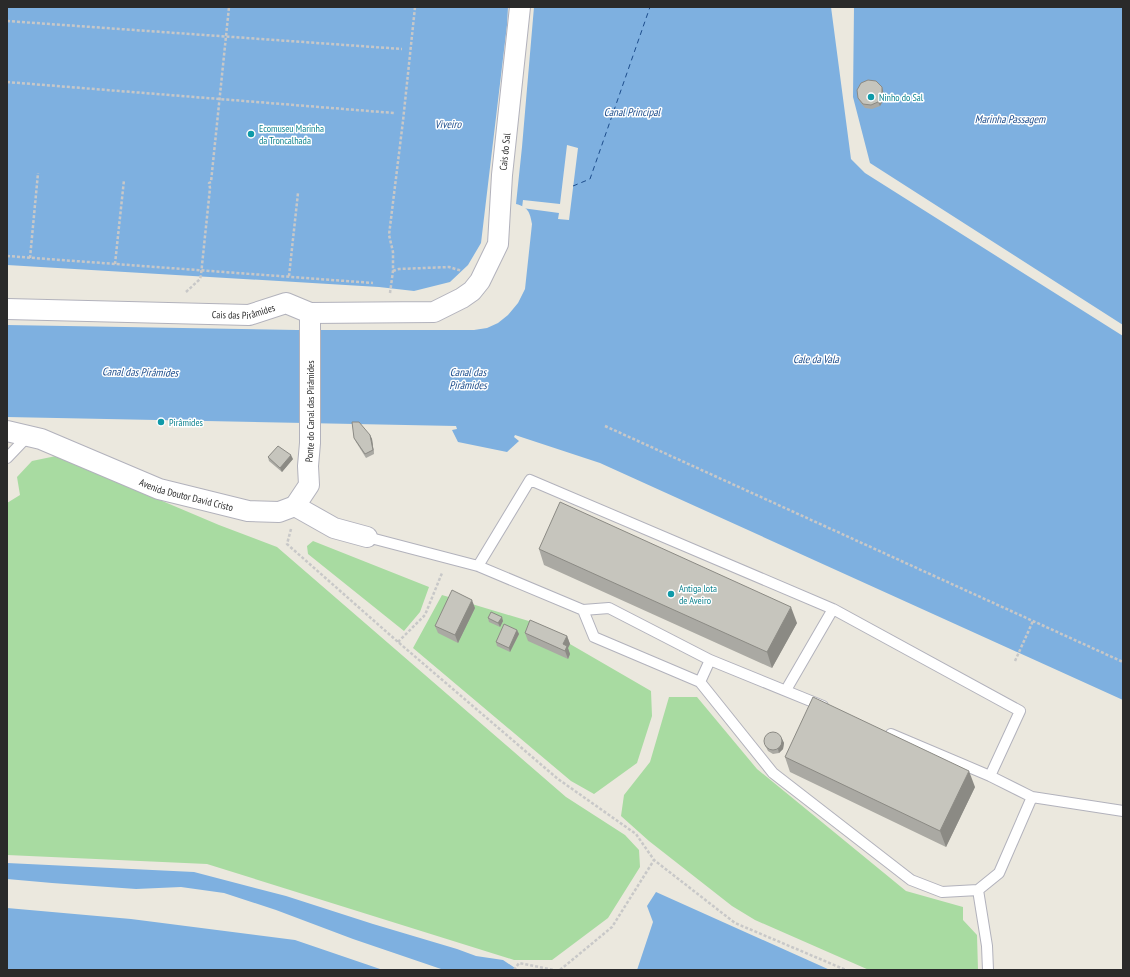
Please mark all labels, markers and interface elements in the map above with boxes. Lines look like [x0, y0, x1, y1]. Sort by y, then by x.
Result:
place label: Ninho do Sal [879, 91, 924, 104]
marker: Ninho do Sal [866, 92, 876, 102]
water label: Canal Principal [604, 105, 662, 119]
water label: Marinha Passagem [975, 112, 1046, 126]
water label: Viveiro [435, 117, 462, 131]
place label: Ecomuseu Marinha da Troncalhada [259, 122, 324, 147]
marker: Ecomuseu Marinha da Troncalhada [246, 129, 256, 139]
street label: Cais do Sal [496, 132, 513, 171]
street label: Cais das Pirâmides [212, 300, 277, 321]
water label: Cale da Vala [793, 352, 840, 366]
street label: Ponte do Canal das Pirâmides [302, 360, 317, 463]
water label: Canal das Pirâmides [102, 364, 179, 380]
water label: Canal das Pirâmides [449, 365, 488, 392]
place label: Pirâmides [169, 416, 204, 429]
marker: Pirâmides [156, 417, 166, 427]
street label: Avenida Doutor David Cristo [138, 475, 235, 514]
place label: Antiga lota de Aveiro [679, 582, 717, 607]
marker: Antiga lota de Aveiro [666, 589, 676, 599]

